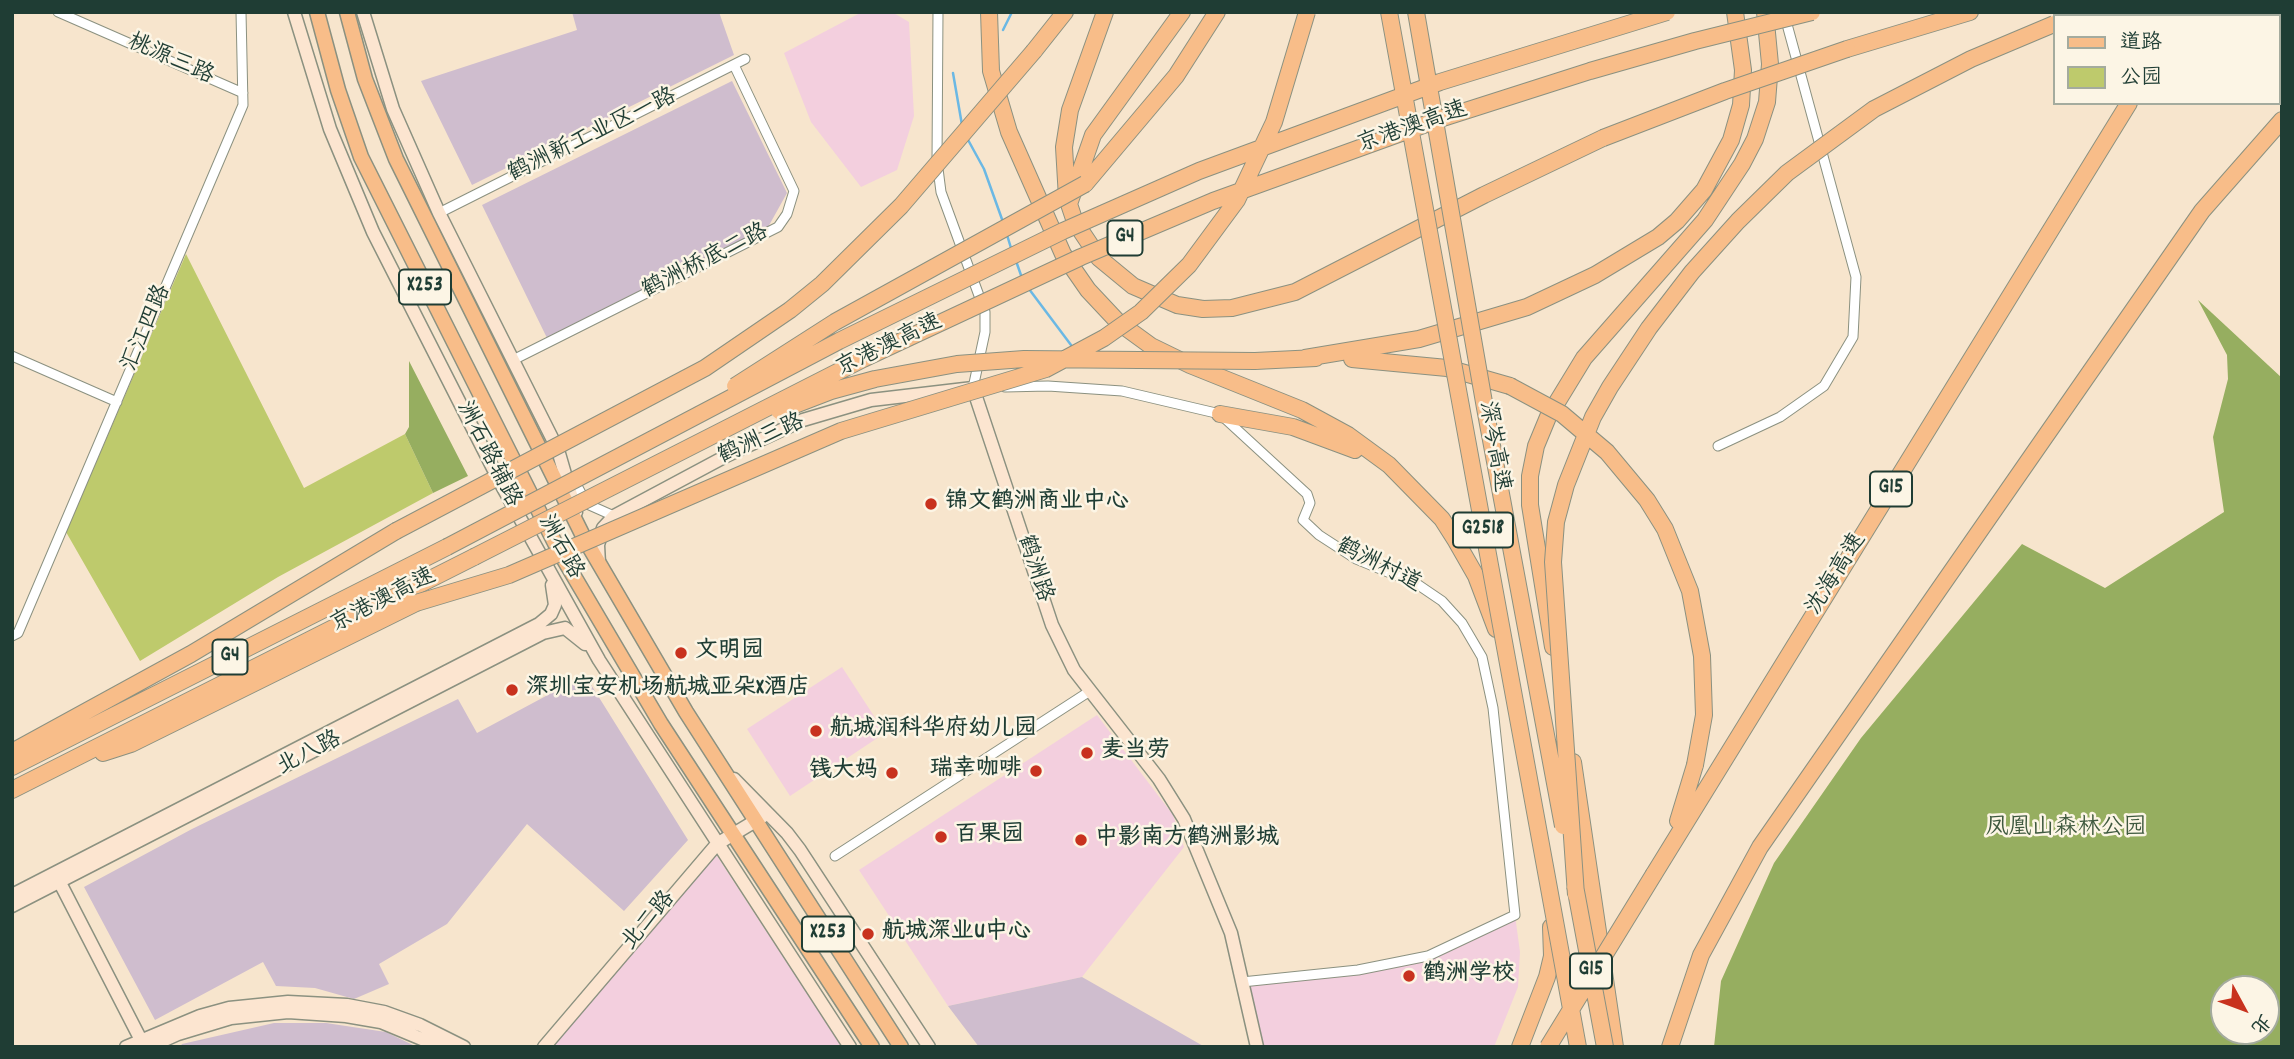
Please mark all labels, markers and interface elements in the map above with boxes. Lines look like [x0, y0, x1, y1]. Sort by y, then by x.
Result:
legend [2052, 14, 2280, 105]
text: 道路 [2120, 29, 2162, 59]
street label: 桃源三路 [122, 30, 218, 92]
text: 公园 [2120, 64, 2162, 94]
street label: 鹤洲新工业区一路 [504, 84, 682, 190]
street label: 京港澳高速 [1354, 97, 1472, 161]
street label: 鹤洲桥底二路 [638, 219, 774, 307]
road number: G4 [1108, 220, 1142, 256]
road number: X253 [399, 270, 451, 304]
street label: 汇江四路 [117, 281, 179, 377]
street label: 京港澳高速 [832, 309, 948, 385]
street label: 洲石路辅路 [449, 398, 525, 512]
street label: 深岑高速 [1470, 399, 1514, 495]
street label: 鹤洲三路 [714, 410, 810, 472]
road number: G15 [1870, 472, 1912, 506]
place label: 锦文鹤洲商业中心 [945, 490, 1129, 518]
marker: 锦文鹤洲商业中心 [923, 496, 939, 512]
street label: 洲石路 [530, 511, 588, 585]
road number: G2518 [1453, 512, 1513, 548]
street label: 沈海高速 [1802, 529, 1874, 621]
street label: 鹤洲路 [1009, 532, 1057, 606]
street label: 鹤洲村道 [1331, 534, 1425, 600]
street label: 京港澳高速 [327, 564, 441, 640]
place label: 文明园 [695, 639, 764, 667]
road number: G4 [212, 640, 247, 674]
marker: 文明园 [673, 645, 689, 661]
place label: 深圳宝安机场航城亚朵X酒店 [526, 676, 810, 704]
marker: 深圳宝安机场航城亚朵X酒店 [504, 682, 520, 698]
place label: 航城润科华府幼儿园 [830, 717, 1037, 745]
marker: 航城润科华府幼儿园 [808, 723, 824, 739]
street label: 北八路 [273, 727, 347, 783]
place label: 麦当劳 [1101, 739, 1170, 767]
marker: 麦当劳 [1079, 745, 1095, 761]
place label: 瑞幸咖啡 [930, 757, 1022, 785]
place label: 钱大妈 [809, 759, 878, 787]
marker: 瑞幸咖啡 [1028, 763, 1044, 779]
marker: 钱大妈 [884, 765, 900, 781]
park label: 凤凰山森林公园 [1986, 816, 2146, 844]
place label: 百果园 [955, 823, 1024, 851]
place label: 中影南方鹤洲影城 [1095, 826, 1279, 854]
marker: 百果园 [933, 829, 949, 845]
marker: 中影南方鹤洲影城 [1073, 832, 1089, 848]
street label: 北二路 [617, 887, 683, 957]
road number: X253 [802, 916, 854, 951]
place label: 航城深业U中心 [882, 920, 1031, 948]
marker: 航城深业U中心 [860, 926, 876, 942]
road number: G15 [1570, 954, 1612, 988]
place label: 鹤洲学校 [1423, 962, 1515, 990]
marker: 鹤洲学校 [1401, 968, 1417, 984]
north arrow [2210, 975, 2280, 1045]
text: 北 [2243, 1007, 2276, 1039]

